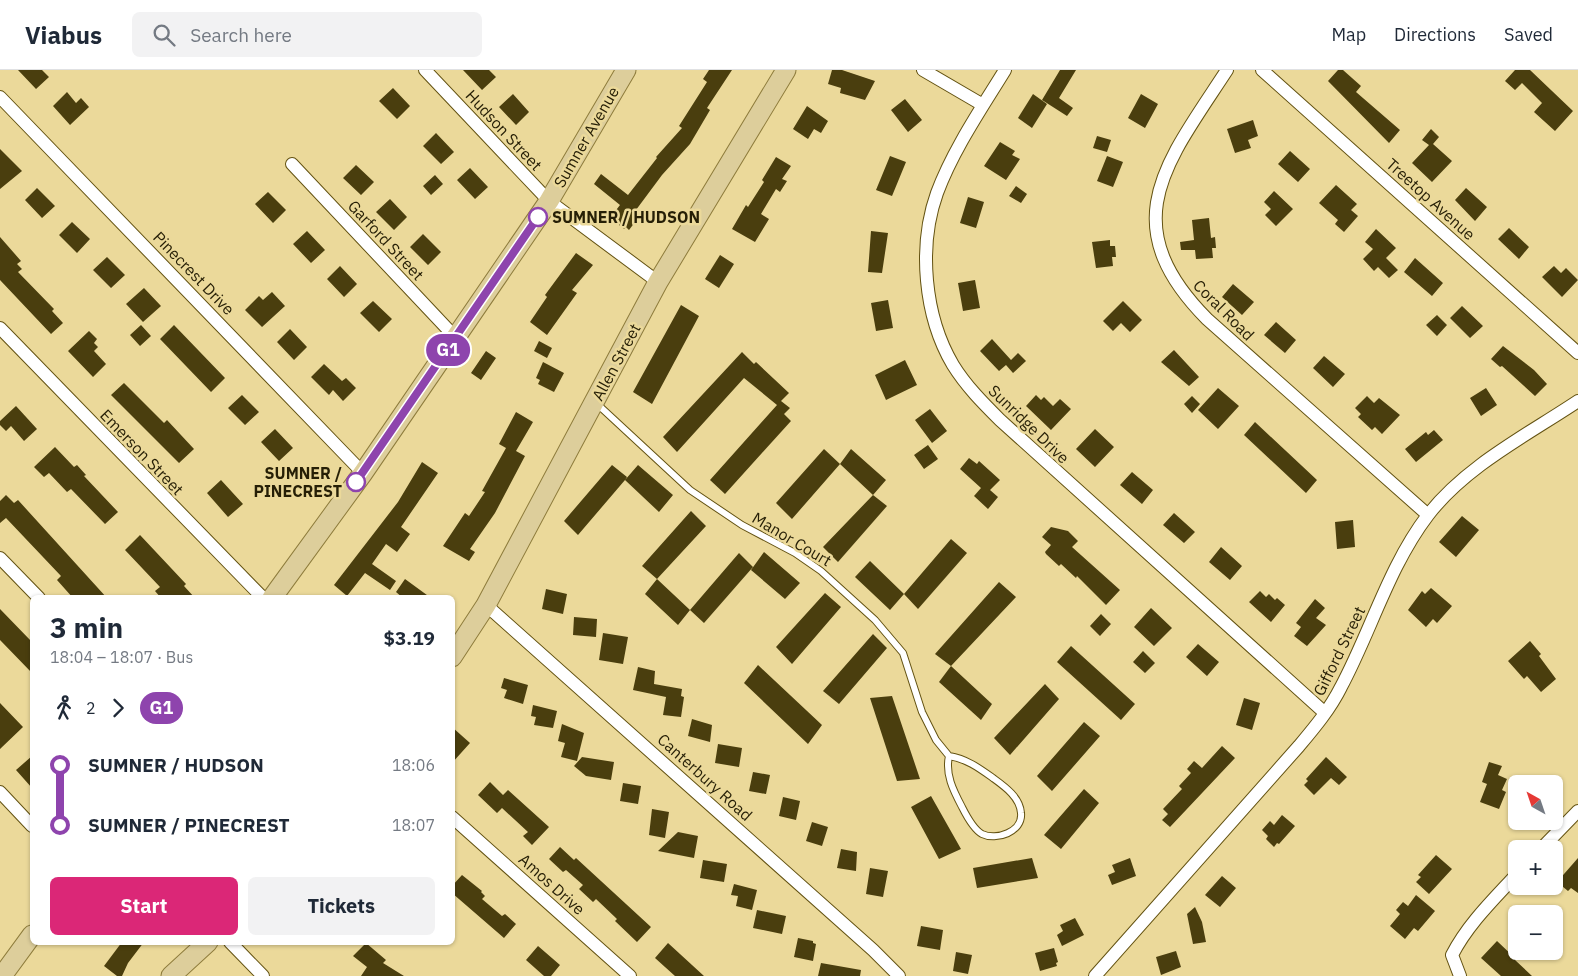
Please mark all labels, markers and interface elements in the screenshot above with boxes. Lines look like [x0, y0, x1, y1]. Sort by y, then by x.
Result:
search box [132, 12, 482, 57]
text: Viabus [25, 19, 102, 51]
icon: search [150, 21, 178, 49]
text: Search here [190, 23, 292, 47]
text: Map [1331, 23, 1366, 46]
text: Directions [1394, 23, 1476, 46]
text: Saved [1504, 23, 1553, 46]
street label: Sumner Avenue [549, 83, 623, 191]
street label: Hudson Street [461, 85, 547, 175]
street label: Treetop Avenue [1382, 154, 1480, 244]
street label: Garford Street [344, 196, 428, 284]
marker: SUMNER / HUDSON [528, 207, 548, 227]
place label: SUMNER / HUDSON [552, 207, 700, 227]
street label: Pinecrest Drive [149, 227, 239, 319]
street label: Coral Road [1189, 275, 1259, 345]
street label: Allen Street [587, 320, 645, 404]
line badge: G1 [426, 334, 470, 366]
text: G1 [436, 338, 460, 361]
street label: Sunridge Drive [984, 380, 1074, 468]
street label: Emerson Street [96, 405, 188, 499]
place label: SUMNER / PINECREST [253, 463, 342, 501]
marker: SUMNER / PINECREST [346, 472, 366, 492]
street label: Manor Court [749, 508, 835, 570]
street label: Gifford Street [1309, 603, 1369, 699]
text: 3 min [50, 609, 123, 646]
text: $3.19 [383, 626, 435, 650]
text: 18:04 – 18:07 · Bus [50, 647, 193, 667]
icon: walk [50, 694, 78, 722]
icon: forward [104, 694, 132, 722]
text: G1 [150, 696, 173, 719]
text: 2 [86, 698, 96, 718]
street label: Canterbury Road [653, 729, 757, 825]
text: SUMNER / HUDSON [88, 753, 264, 777]
text: 18:06 [392, 755, 435, 775]
north arrow [1508, 775, 1562, 830]
map controls [1508, 775, 1563, 960]
text: SUMNER / PINECREST [88, 813, 290, 837]
text: 18:07 [392, 815, 435, 835]
button: + [1508, 840, 1563, 895]
street label: Amos Drive [515, 849, 589, 919]
button: Start [50, 877, 238, 935]
button: Tickets [248, 877, 435, 935]
button: − [1508, 905, 1563, 960]

